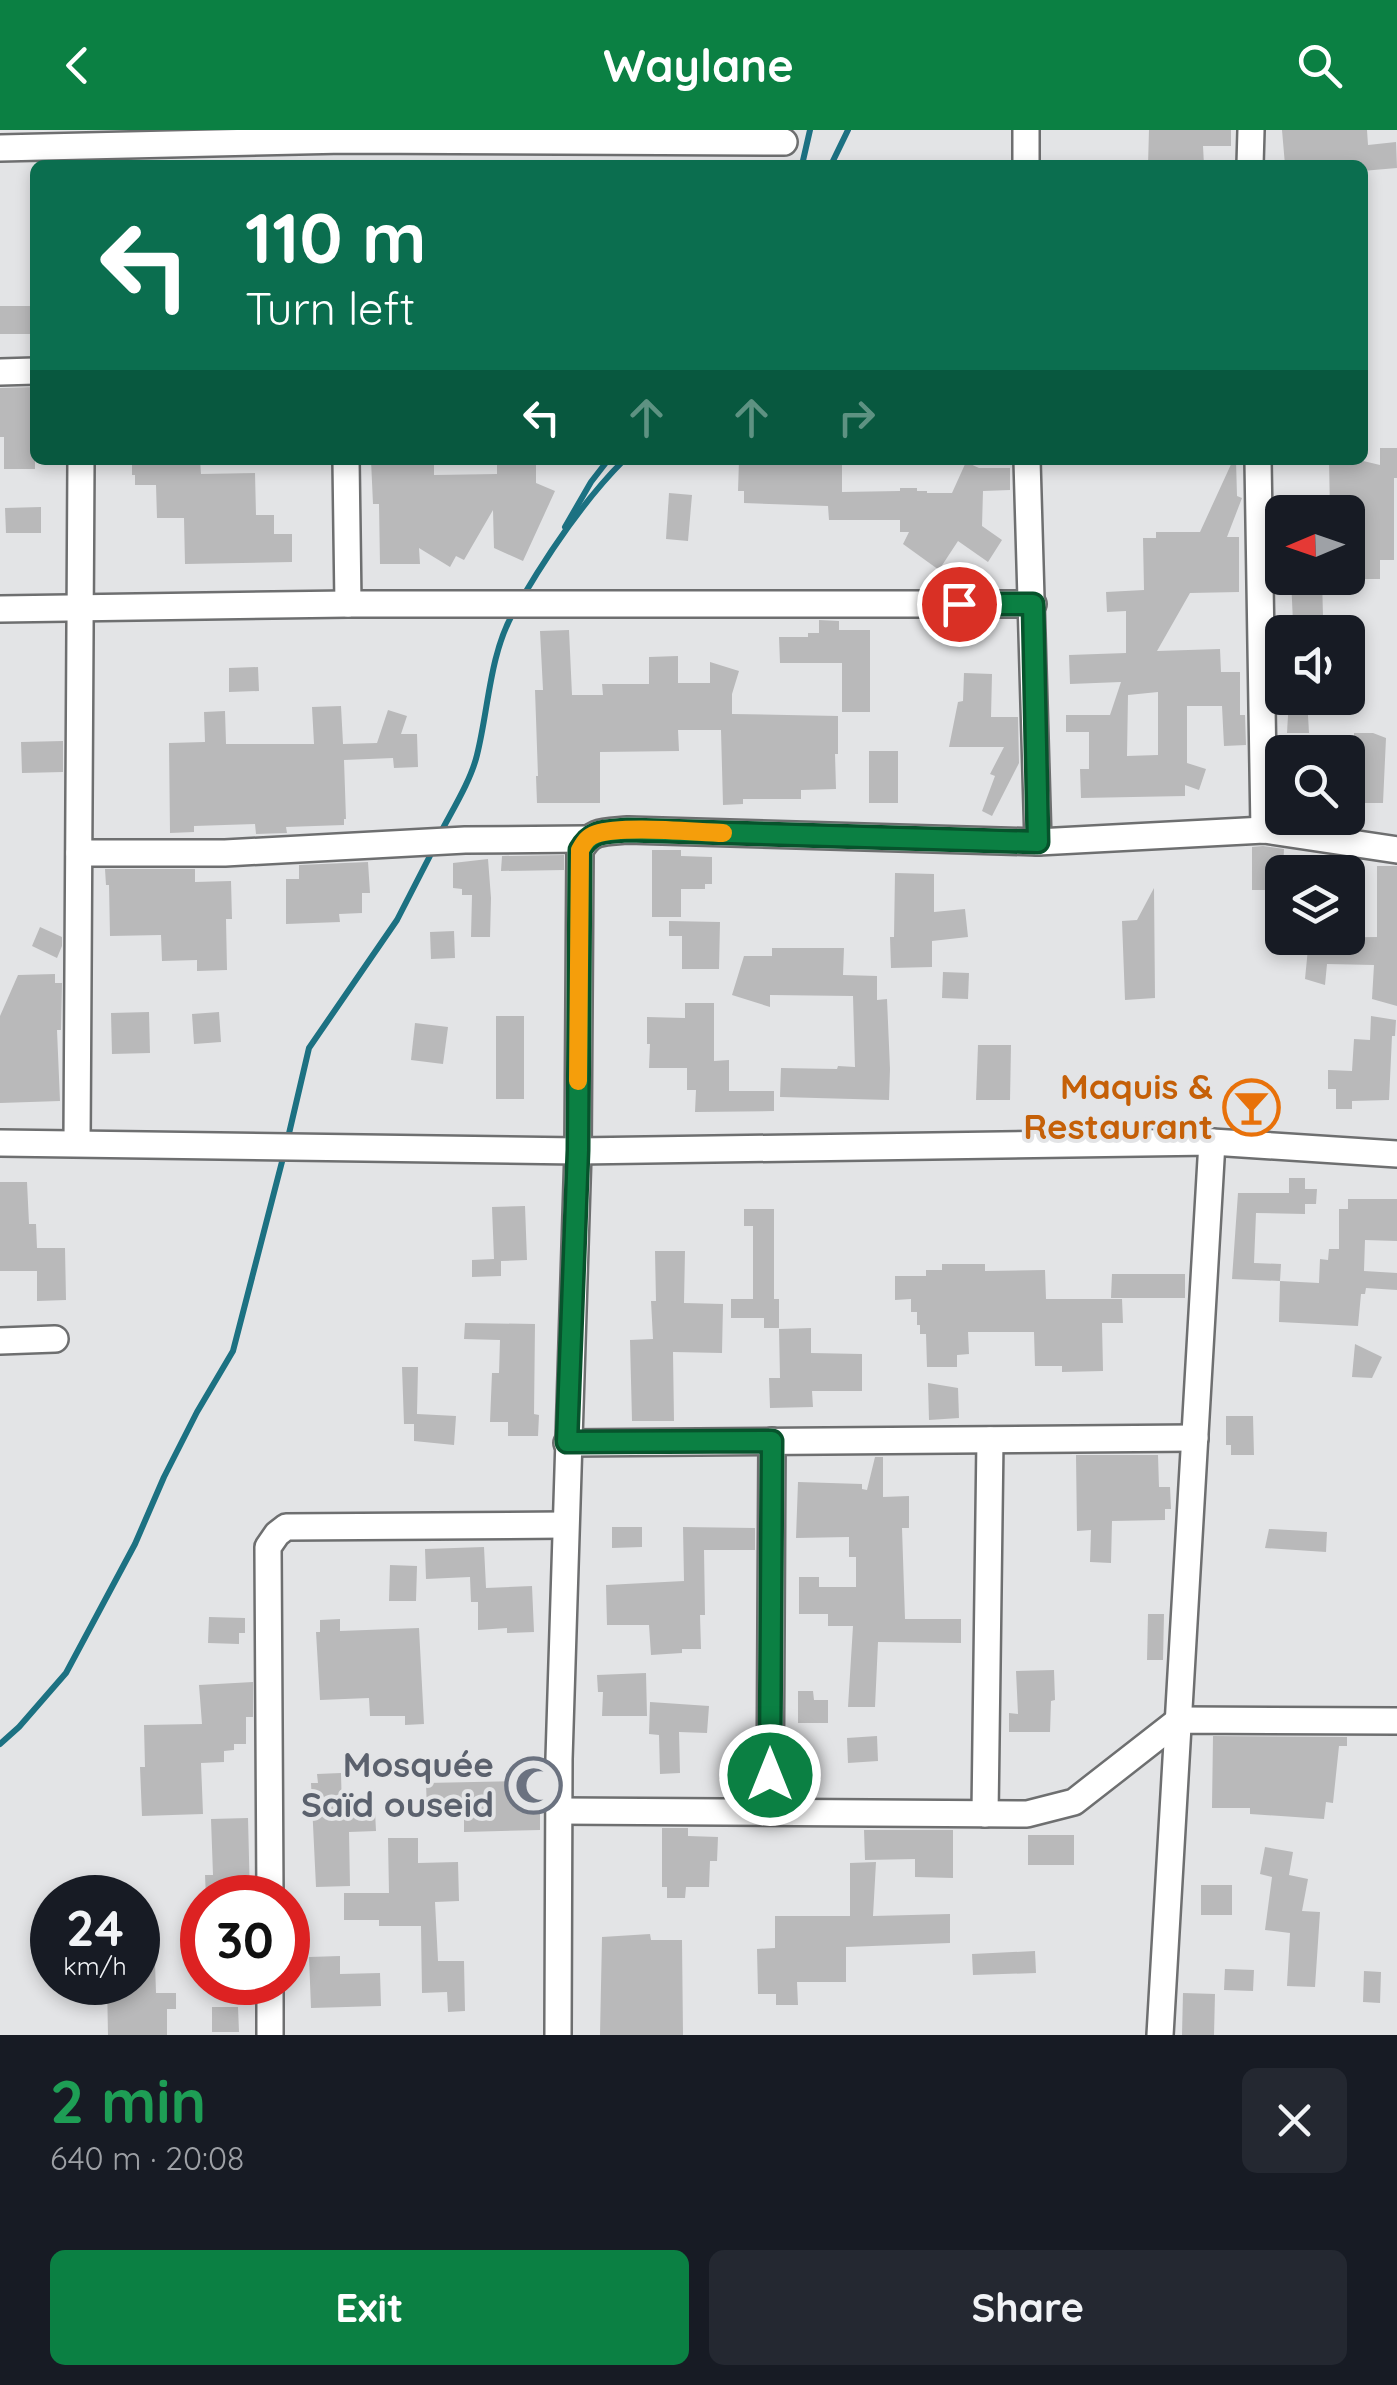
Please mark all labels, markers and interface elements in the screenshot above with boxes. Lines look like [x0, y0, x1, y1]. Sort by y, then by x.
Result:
text: Waylane [603, 37, 794, 93]
icon: back [50, 38, 105, 93]
icon: search [1292, 38, 1347, 93]
text: 110 m [245, 193, 427, 281]
icon: left [80, 200, 210, 330]
text: Turn left [245, 280, 415, 336]
icon: left [514, 390, 569, 445]
icon: ahead [619, 390, 674, 445]
icon: ahead [724, 390, 779, 445]
icon: right [829, 390, 884, 445]
north arrow [1265, 495, 1365, 595]
map controls [1265, 495, 1365, 955]
pin [917, 562, 1002, 647]
icon: arrive [932, 577, 987, 632]
button: sound [1265, 615, 1365, 715]
button: search [1265, 735, 1365, 835]
button: layers [1265, 855, 1365, 955]
place label: Maquis & Restaurant [1023, 1064, 1213, 1148]
bar icon: Maquis & Restaurant [1222, 1077, 1282, 1137]
position arrow [718, 1723, 822, 1827]
place label: Mosquée Saïd ouseid [301, 1742, 494, 1826]
mosque icon: Mosquée Saïd ouseid [503, 1755, 563, 1815]
speed limit sign: 30 [180, 1875, 310, 2005]
text: 24 [66, 1896, 124, 1959]
text: km/h [63, 1950, 127, 1981]
text: 2 min [50, 2063, 206, 2138]
button: close [1242, 2068, 1347, 2173]
text: 640 m · 20:08 [50, 2138, 244, 2178]
button: Exit [50, 2250, 689, 2365]
button: Share [709, 2250, 1347, 2365]

